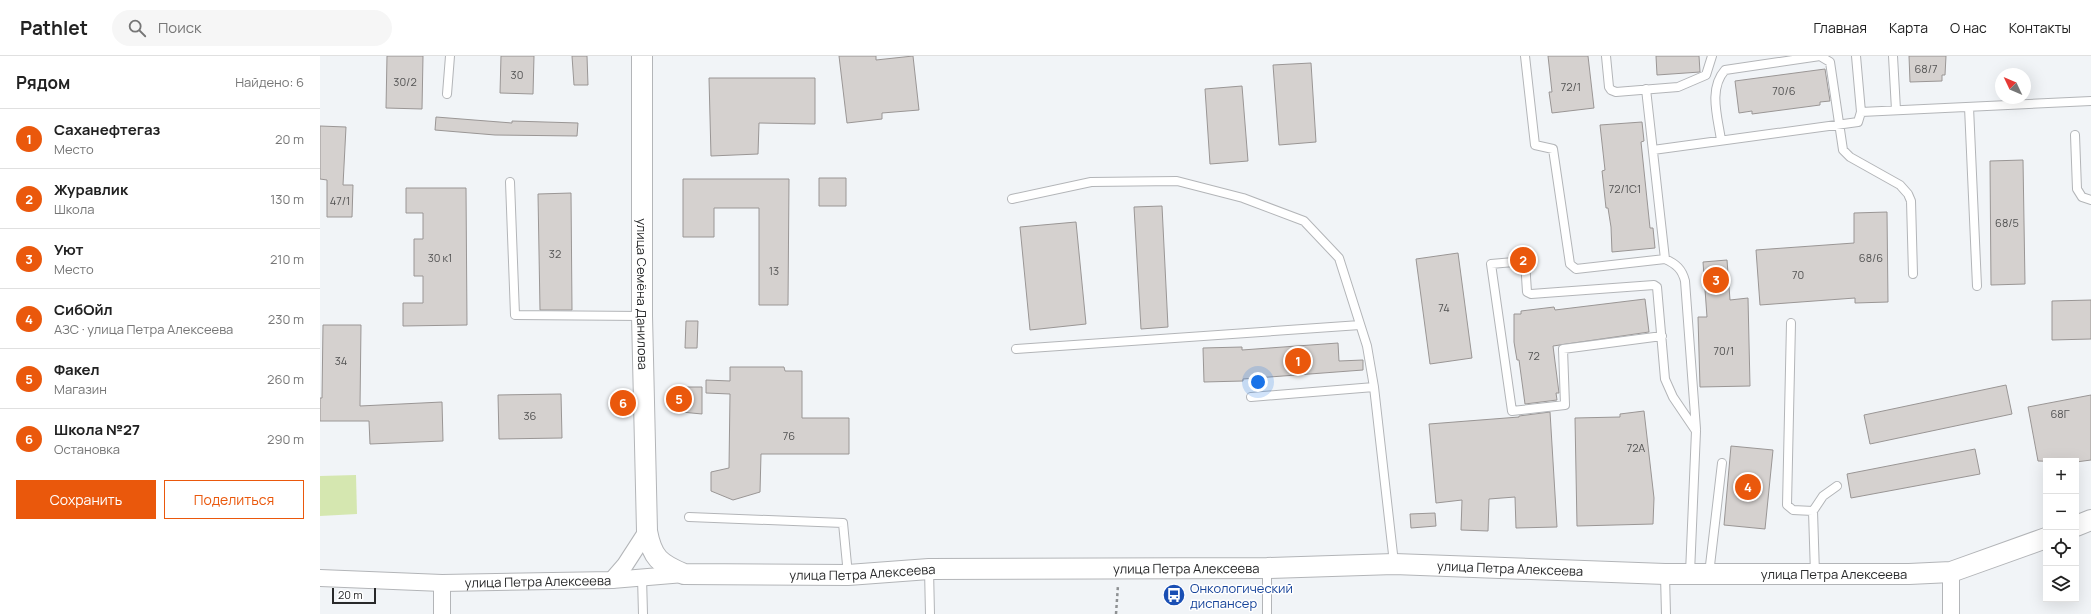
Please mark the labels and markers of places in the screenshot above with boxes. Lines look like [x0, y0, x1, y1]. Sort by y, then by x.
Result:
pin: 2 [1510, 245, 1536, 275]
pin: 3 [1703, 265, 1729, 295]
pin: 1 [1285, 346, 1311, 376]
pin: 5 [666, 384, 692, 414]
pin: 6 [610, 388, 636, 418]
pin: 4 [1735, 472, 1761, 502]
place label: Онкологический диспансер [1190, 579, 1293, 612]
bus stop icon: Онкологический диспансер [1161, 582, 1187, 608]

